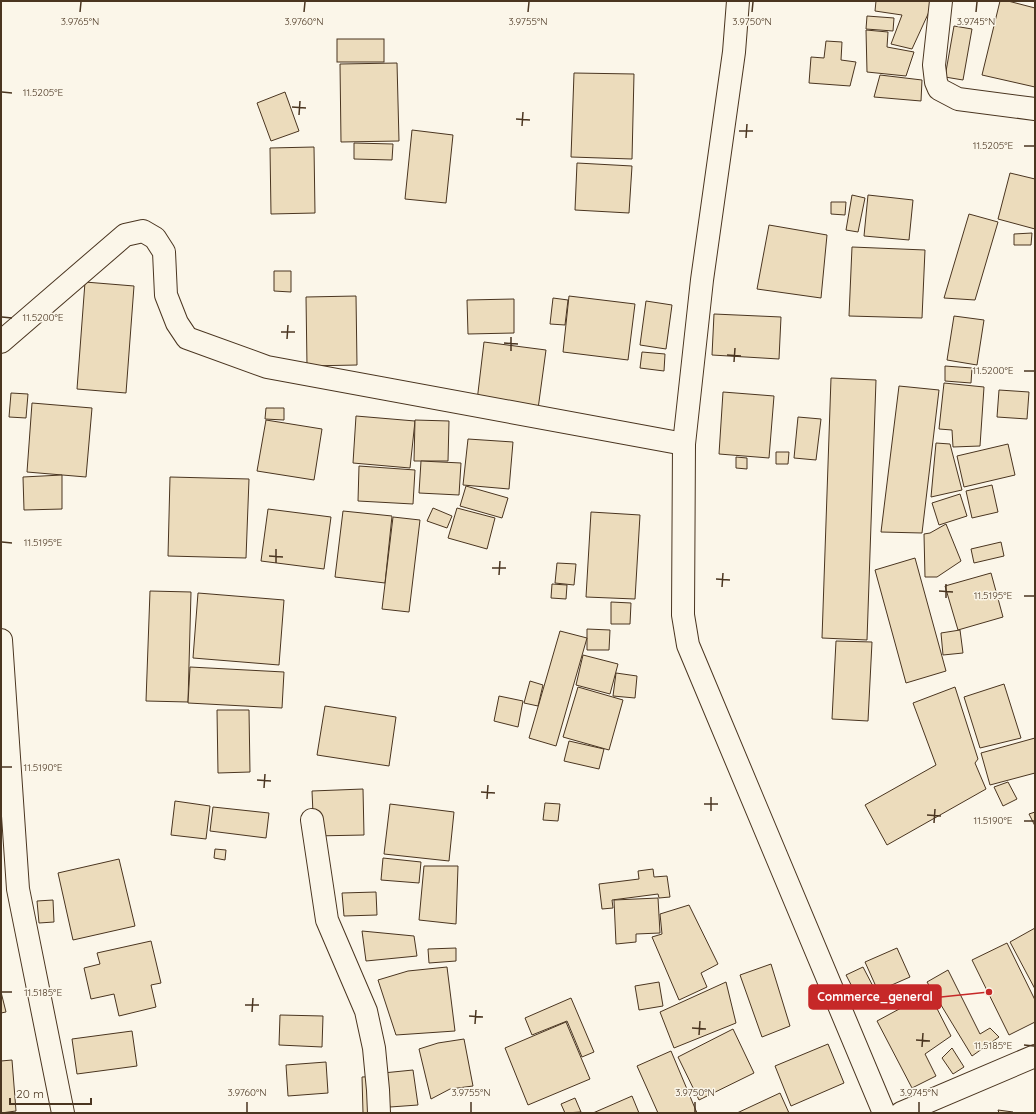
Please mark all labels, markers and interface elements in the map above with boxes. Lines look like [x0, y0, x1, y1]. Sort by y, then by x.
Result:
text: 3.9765°N [61, 15, 99, 28]
text: 3.9760°N [284, 15, 324, 28]
text: 3.9755°N [509, 15, 547, 28]
text: 3.9750°N [732, 15, 772, 28]
text: 3.9745°N [957, 15, 995, 28]
text: 11.5205°E [23, 86, 64, 99]
text: 11.5205°E [973, 139, 1014, 152]
text: 11.5200°E [22, 311, 64, 324]
text: 11.5200°E [972, 364, 1014, 377]
text: 11.5195°E [24, 536, 63, 549]
text: 11.5195°E [974, 589, 1013, 602]
text: 11.5190°E [24, 761, 63, 774]
text: 11.5190°E [974, 814, 1013, 827]
callout: Commerce_general [809, 985, 941, 1009]
text: 11.5185°E [24, 986, 62, 999]
text: Commerce_general [817, 989, 933, 1004]
text: 11.5185°E [974, 1039, 1012, 1052]
scale bar [10, 1080, 91, 1106]
text: 20 m [16, 1086, 44, 1101]
text: 3.9760°N [227, 1086, 267, 1099]
text: 3.9755°N [452, 1086, 490, 1099]
text: 3.9750°N [675, 1086, 715, 1099]
text: 3.9745°N [900, 1086, 938, 1099]

